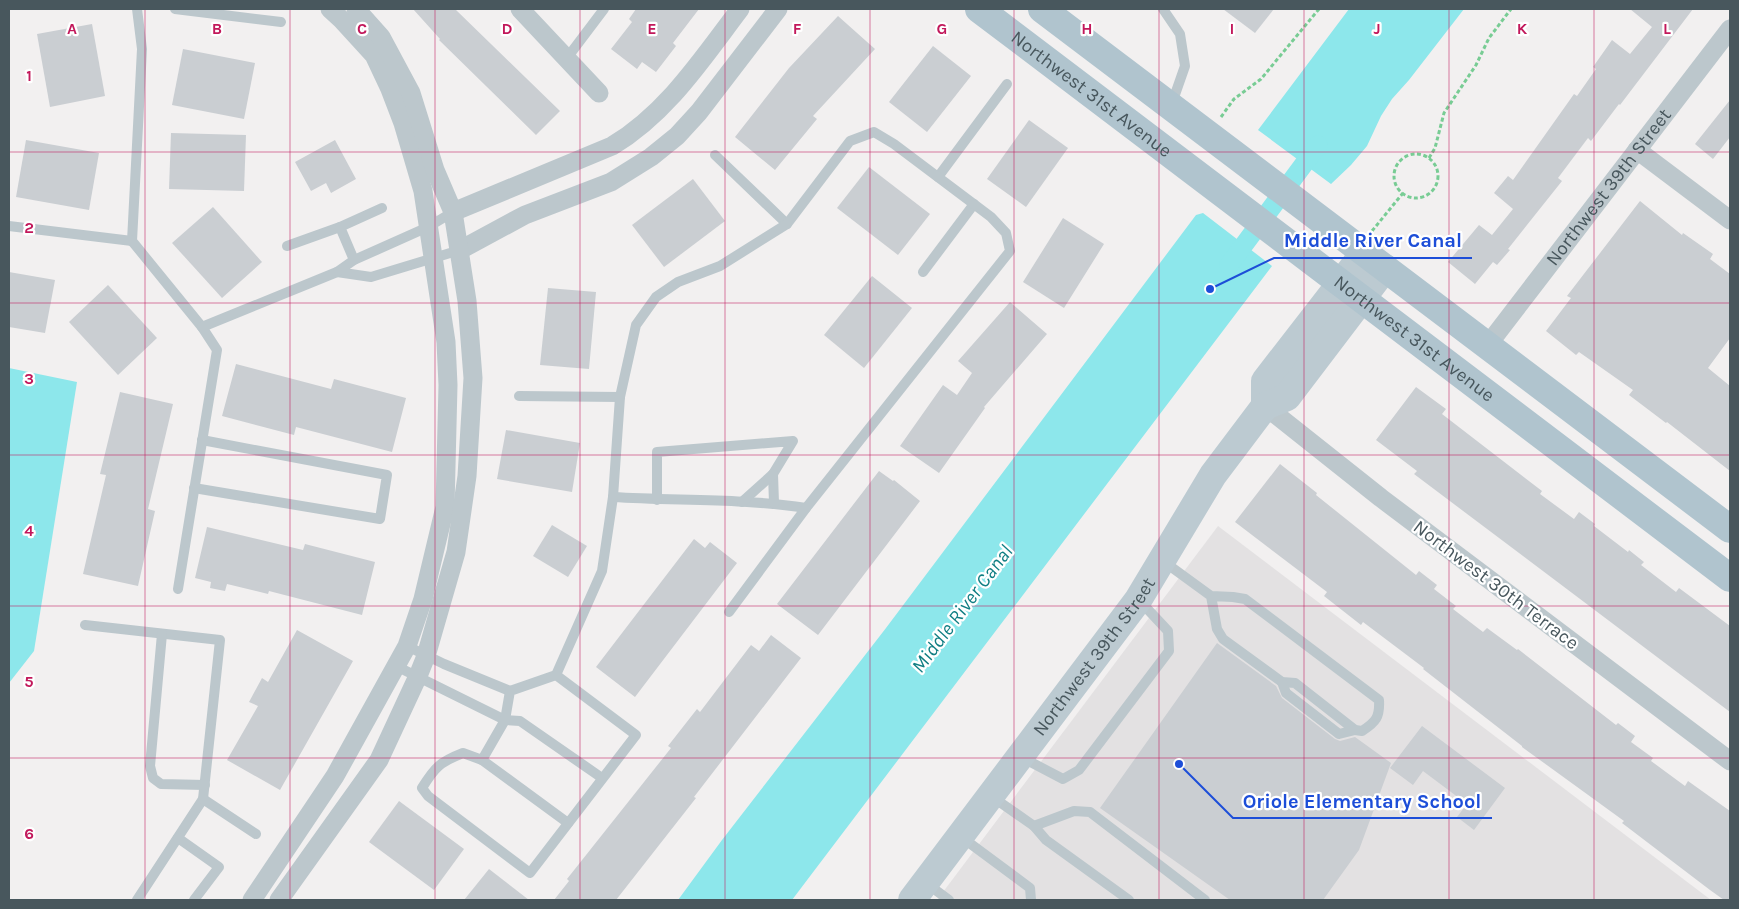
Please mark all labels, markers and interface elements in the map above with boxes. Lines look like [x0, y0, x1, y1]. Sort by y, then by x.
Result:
text: A [67, 19, 77, 38]
text: B [212, 19, 222, 38]
text: C [357, 19, 367, 38]
text: D [502, 19, 513, 38]
text: E [647, 19, 657, 38]
text: F [793, 19, 802, 38]
text: G [937, 19, 947, 38]
text: H [1081, 19, 1093, 38]
text: I [1230, 19, 1234, 38]
text: J [1373, 19, 1381, 38]
text: K [1517, 19, 1528, 38]
text: L [1663, 19, 1671, 38]
street label: Northwest 31st Avenue [1007, 26, 1176, 162]
text: 1 [26, 66, 32, 85]
street label: Northwest 39th Street [1542, 105, 1676, 270]
text: 2 [24, 218, 34, 237]
callout: Middle River Canal [1274, 223, 1472, 258]
text: Middle River Canal [1284, 229, 1462, 252]
street label: Northwest 31st Avenue [1329, 271, 1499, 407]
text: 3 [24, 369, 34, 388]
street label: Northwest 30th Terrace [1409, 516, 1583, 654]
text: 4 [24, 521, 34, 540]
water label: Middle River Canal [907, 541, 1017, 677]
street label: Northwest 39th Street [1028, 574, 1160, 740]
text: 5 [24, 672, 34, 691]
callout: Oriole Elementary School [1233, 783, 1492, 818]
text: Oriole Elementary School [1243, 790, 1481, 813]
text: 6 [24, 824, 34, 843]

